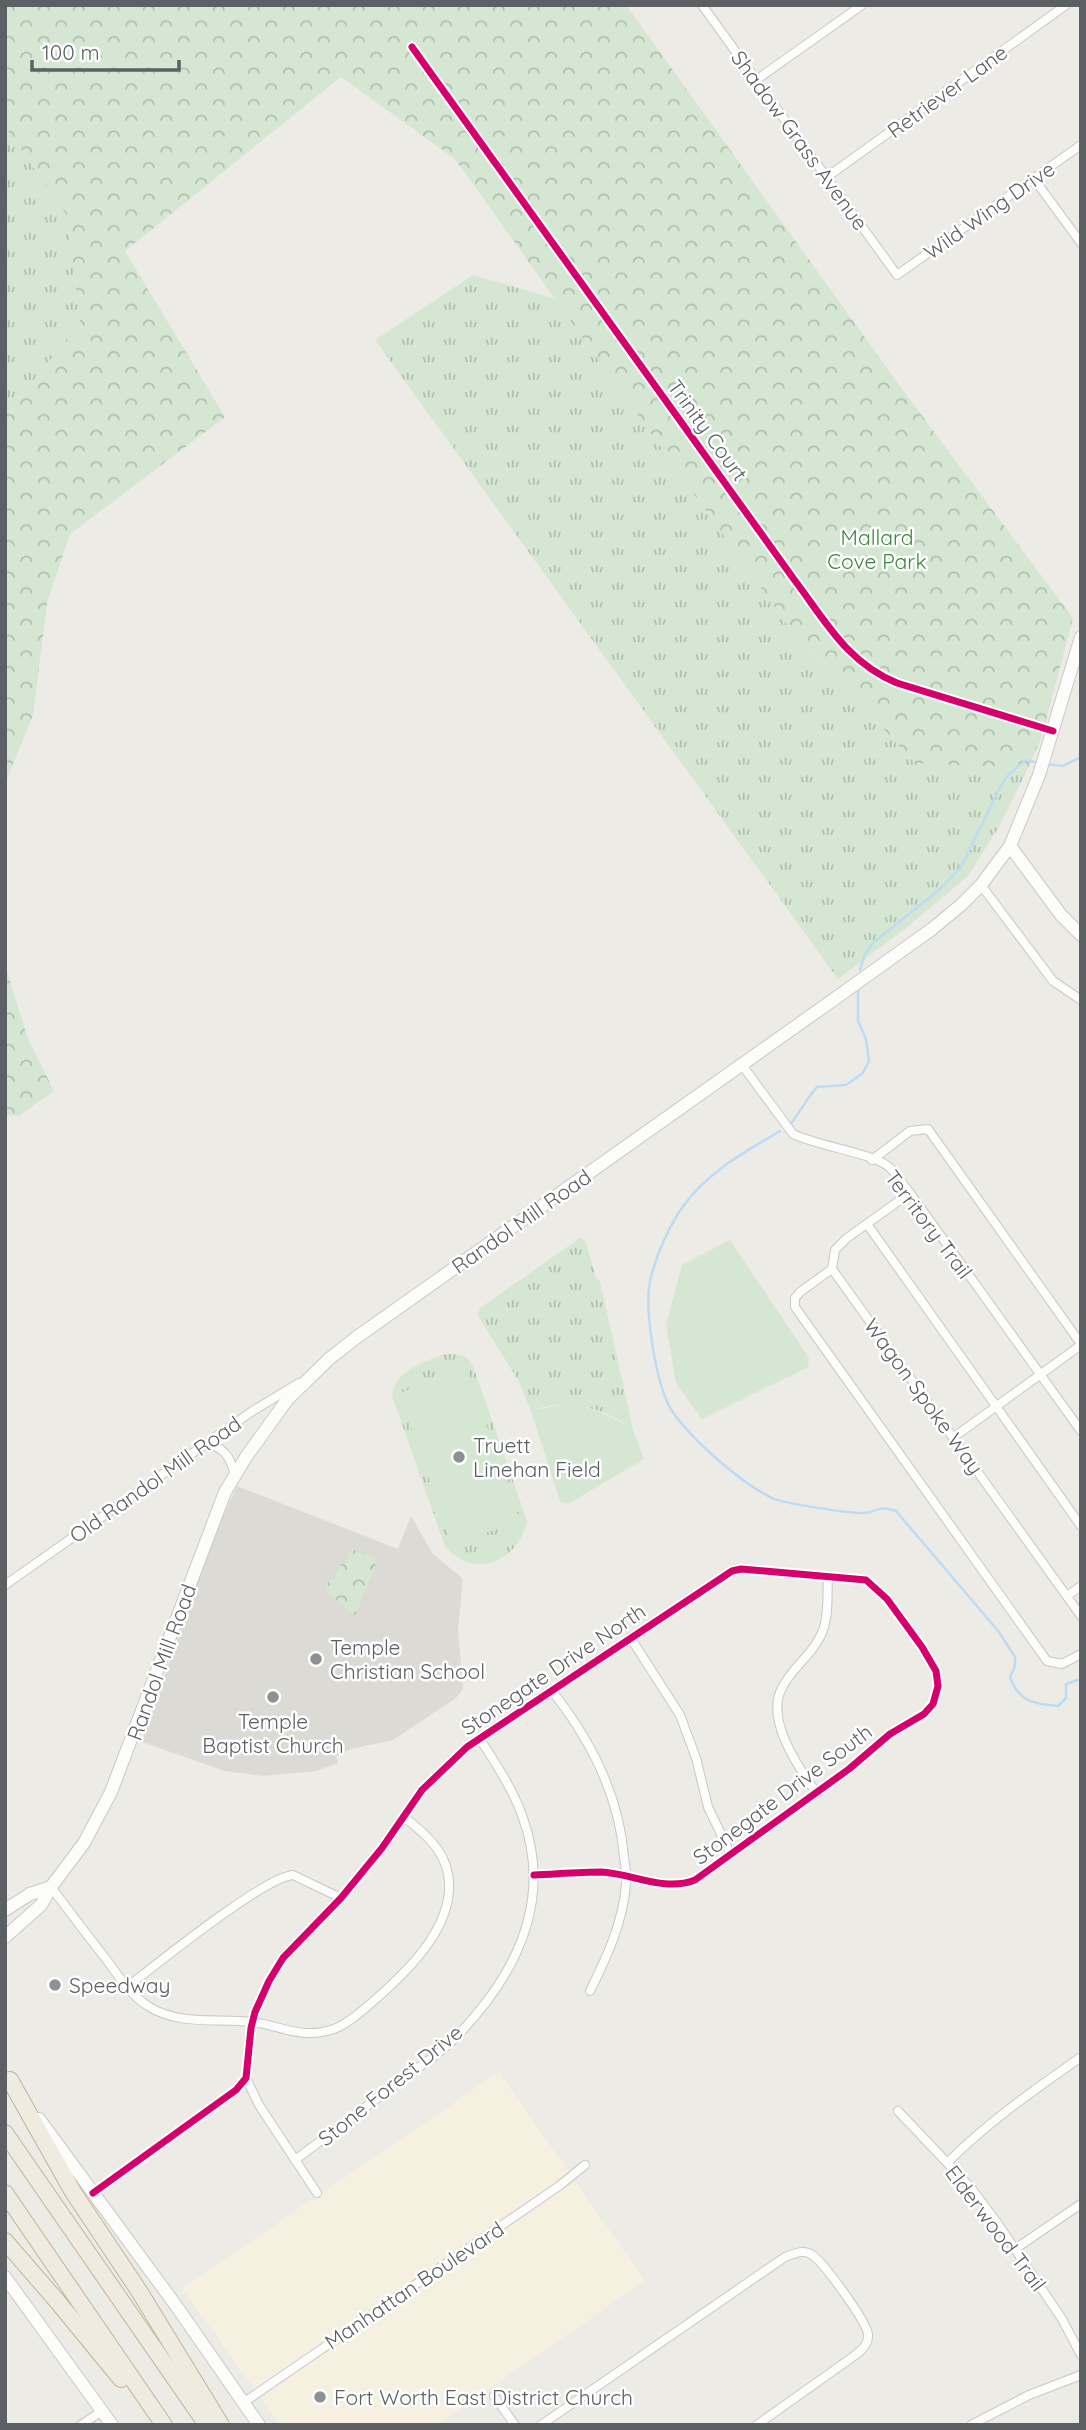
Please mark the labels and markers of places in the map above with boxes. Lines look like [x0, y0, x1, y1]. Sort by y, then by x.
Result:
place label: Truett Linehan Field [473, 1432, 601, 1482]
marker: Truett Linehan Field [451, 1449, 467, 1465]
place label: Temple Christian School [330, 1634, 485, 1684]
marker: Temple Christian School [308, 1651, 324, 1667]
marker: Temple Baptist Church [265, 1689, 281, 1705]
place label: Temple Baptist Church [202, 1708, 344, 1758]
place label: Speedway [69, 1972, 171, 1998]
marker: Speedway [47, 1977, 63, 1993]
place label: Fort Worth East District Church [334, 2384, 633, 2410]
marker: Fort Worth East District Church [312, 2389, 328, 2405]

